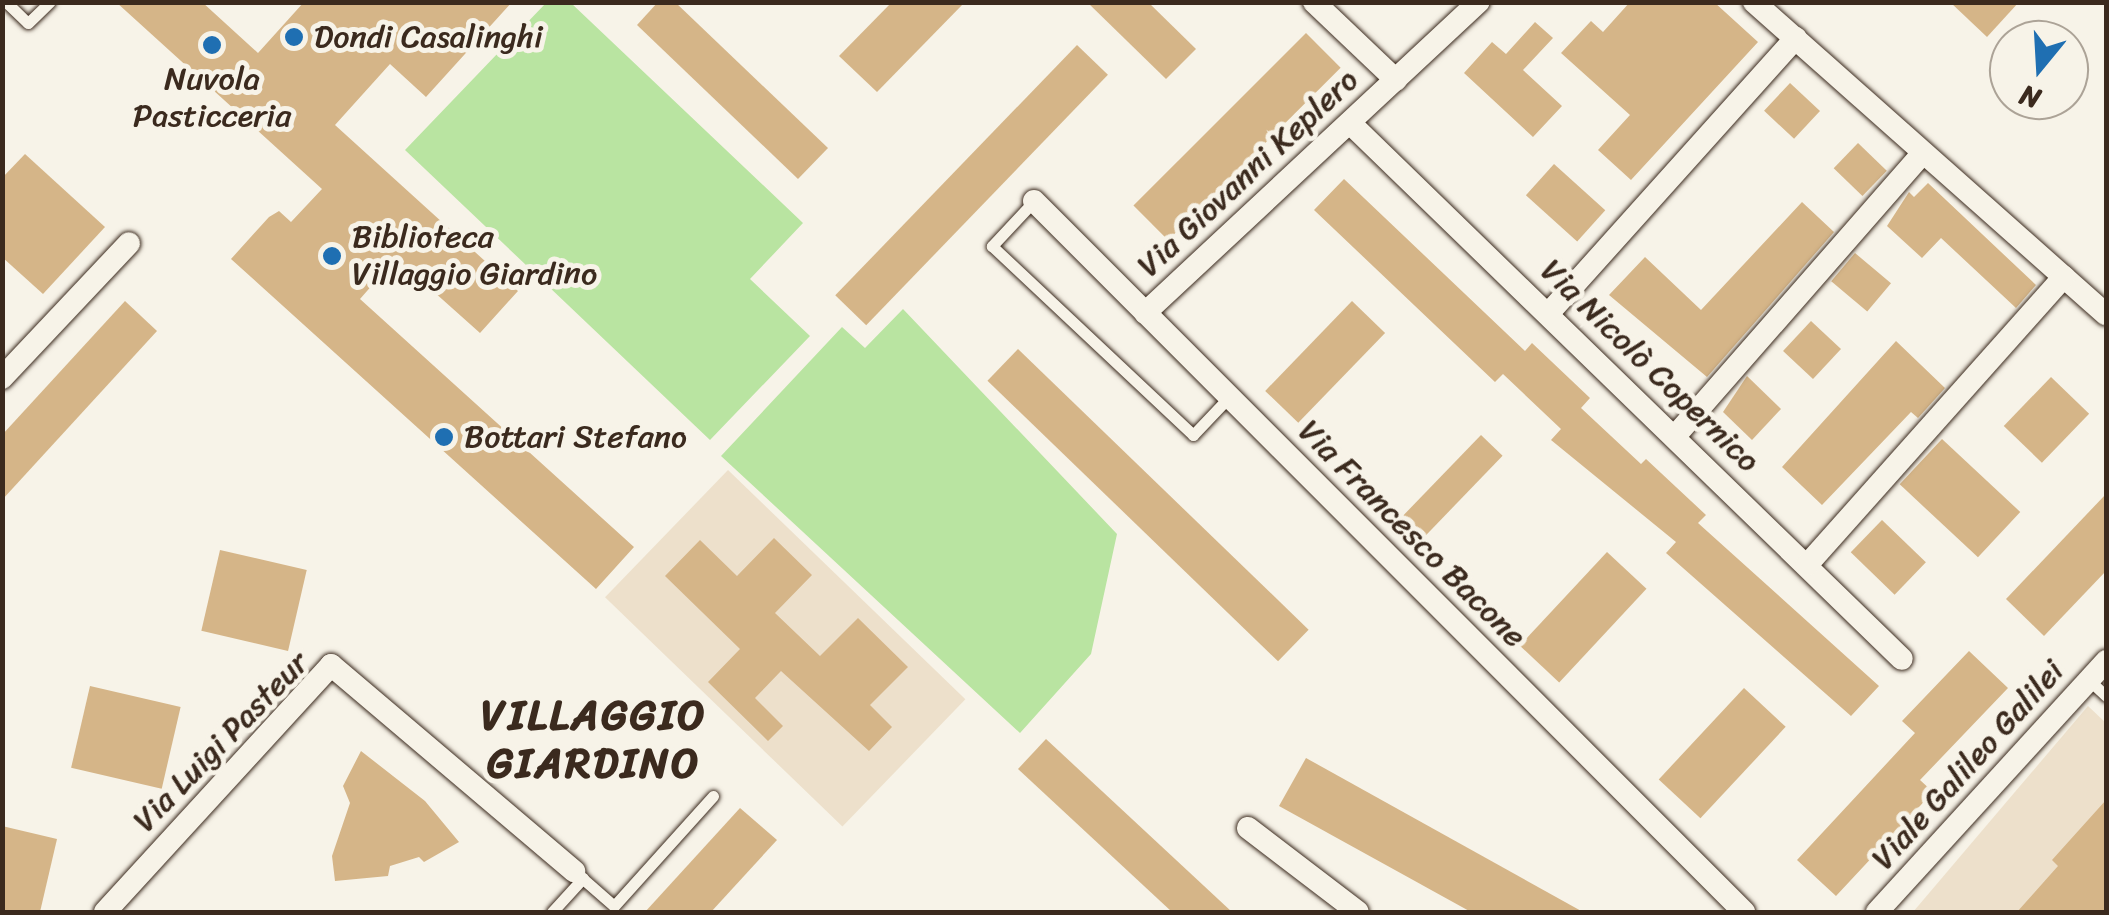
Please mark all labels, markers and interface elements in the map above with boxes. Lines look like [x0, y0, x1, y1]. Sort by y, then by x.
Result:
place label: Dondi Casalinghi [314, 18, 545, 56]
north arrow [1989, 20, 2089, 120]
marker: Dondi Casalinghi [283, 26, 305, 48]
marker: Nuvola Pasticceria [201, 34, 223, 56]
place label: Nuvola Pasticceria [133, 61, 291, 136]
street label: Via Giovanni Keplero [1130, 61, 1366, 285]
text: N [2013, 71, 2047, 123]
place label: Biblioteca Villaggio Giardino [352, 219, 597, 294]
marker: Biblioteca Villaggio Giardino [321, 245, 343, 267]
street label: Via Nicolò Copernico [1532, 251, 1768, 481]
street label: Via Francesco Bacone [1291, 413, 1533, 655]
place label: Bottari Stefano [464, 418, 687, 456]
marker: Bottari Stefano [433, 426, 455, 448]
street label: Via Luigi Pasteur [125, 643, 317, 841]
street label: Viale Galileo Galilei [1864, 653, 2072, 877]
district label: VILLAGGIO GIARDINO [483, 690, 705, 788]

